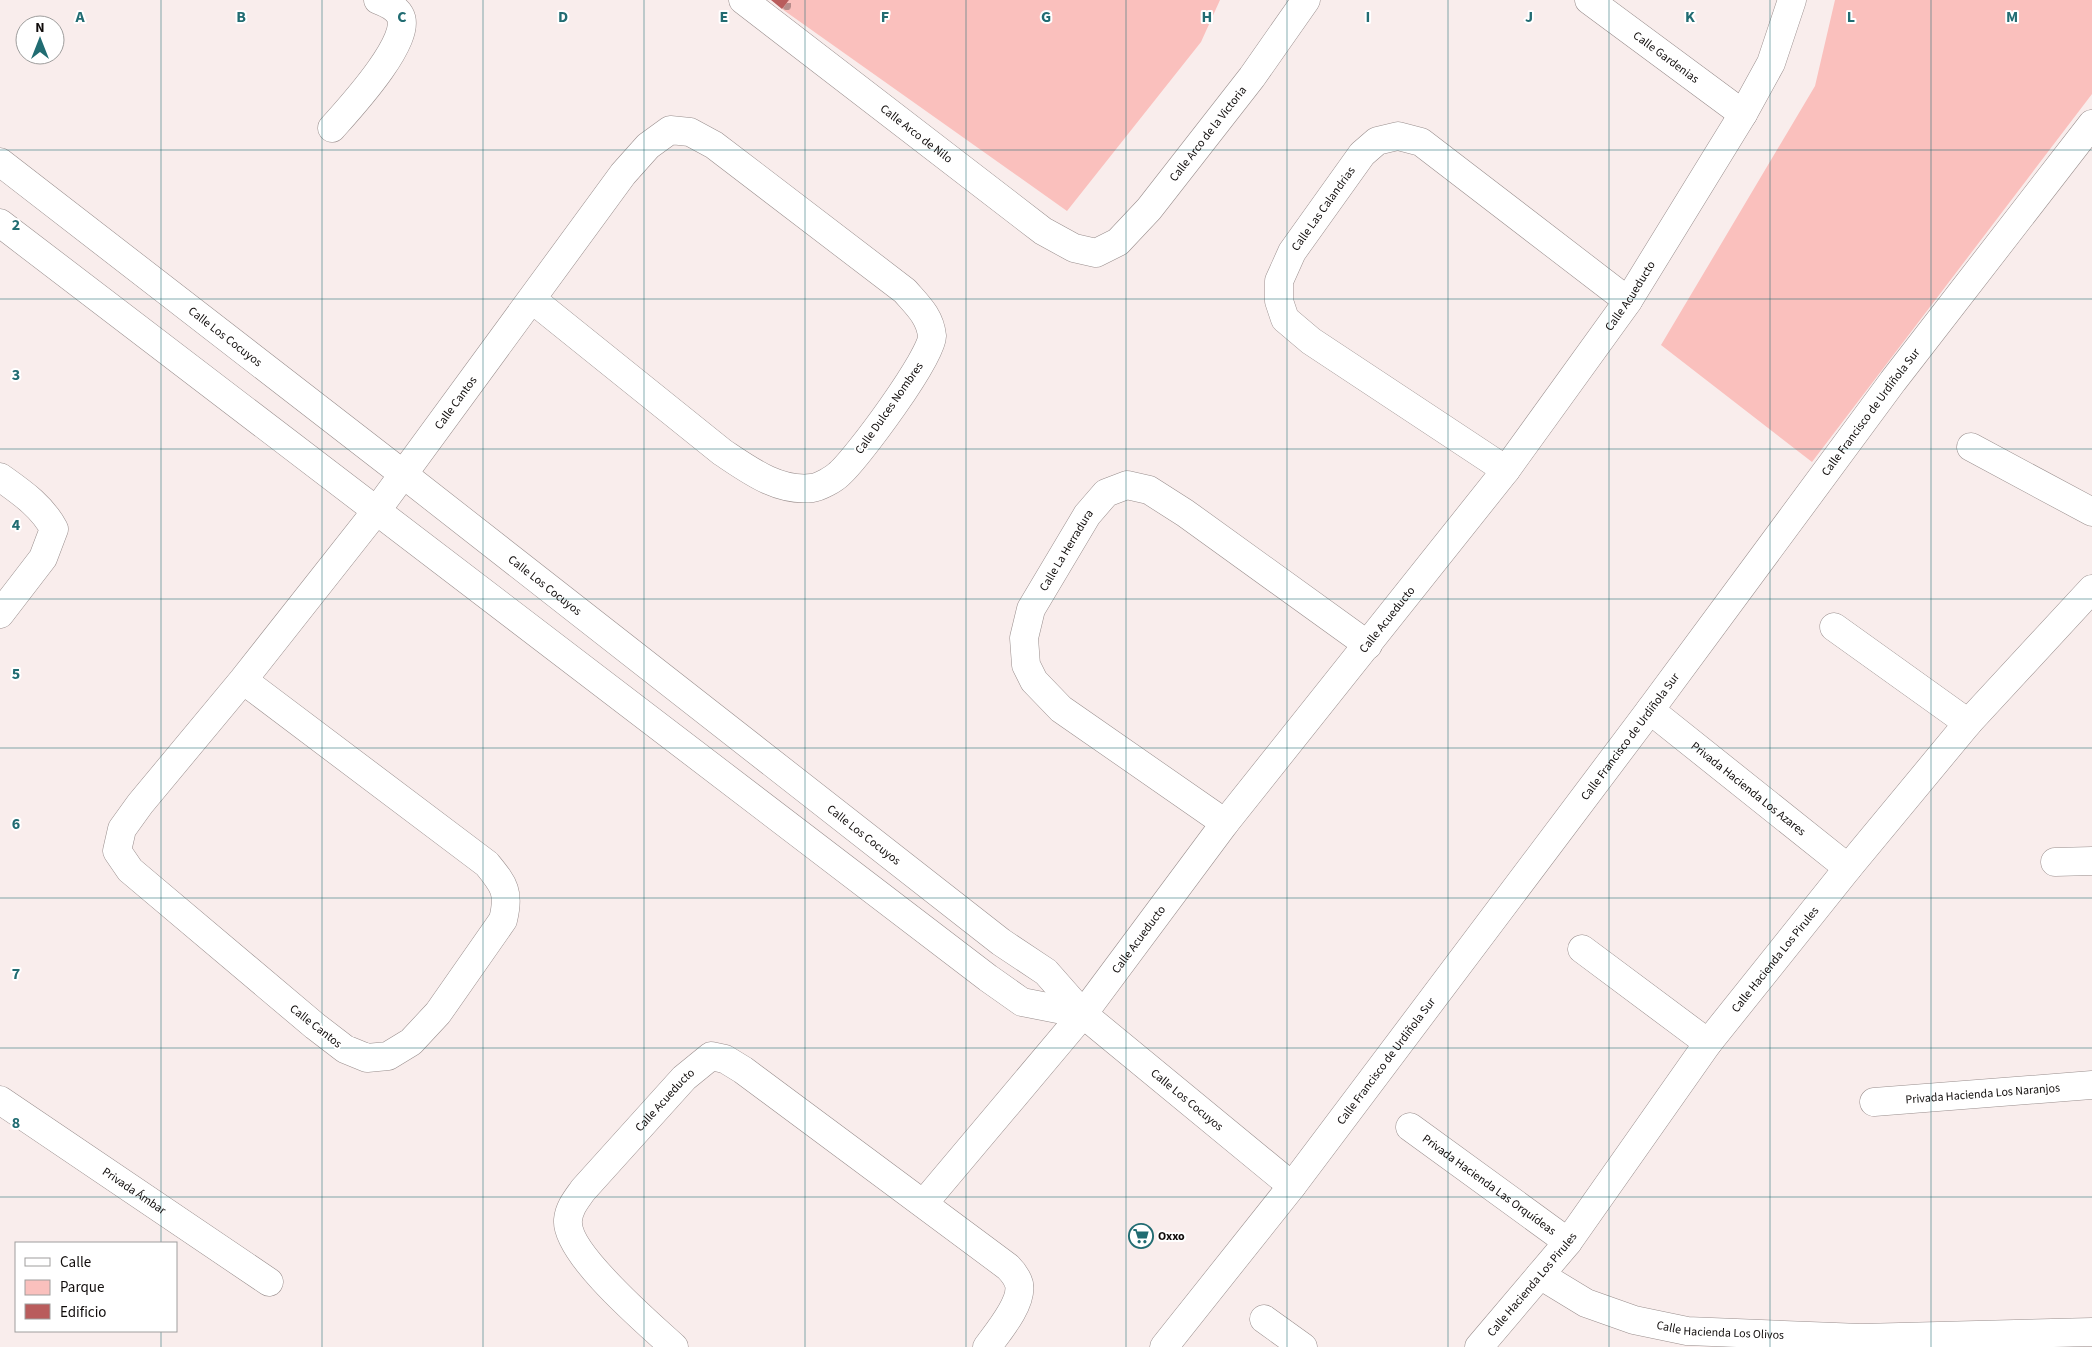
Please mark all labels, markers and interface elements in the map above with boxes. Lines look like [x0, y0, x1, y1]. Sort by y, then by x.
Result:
text: A [74, 6, 85, 28]
text: B [236, 6, 246, 28]
text: C [397, 6, 407, 28]
text: D [558, 6, 568, 28]
text: E [720, 6, 728, 28]
text: F [881, 6, 889, 28]
text: G [1041, 6, 1051, 28]
text: H [1202, 6, 1212, 28]
text: I [1366, 6, 1370, 28]
text: J [1525, 6, 1533, 28]
text: K [1685, 6, 1695, 28]
text: L [1847, 6, 1855, 28]
text: M [2006, 6, 2018, 28]
north arrow [15, 15, 65, 65]
text: N [35, 18, 45, 38]
street label: Calle Gardenias [1629, 27, 1702, 88]
street label: Calle Arco de la Victoria [1166, 83, 1251, 185]
street label: Calle Arco de Nilo [876, 101, 956, 167]
street label: Calle Las Calandrias [1287, 163, 1359, 255]
text: 2 [12, 214, 20, 236]
street label: Calle Acueducto [1601, 258, 1660, 335]
street label: Calle Los Cocuyos [184, 303, 266, 371]
street label: Calle Francisco de Urdiñola Sur [1818, 344, 1925, 480]
street label: Calle Dulces Nombres [851, 359, 928, 458]
text: 3 [12, 364, 20, 386]
street label: Calle Cantos [431, 373, 481, 433]
street label: Calle La Herradura [1035, 506, 1097, 595]
text: 4 [12, 514, 21, 536]
street label: Calle Los Cocuyos [504, 551, 585, 620]
street label: Calle Acueducto [1355, 583, 1419, 657]
text: 5 [12, 663, 20, 685]
street label: Calle Francisco de Urdiñola Sur [1577, 669, 1684, 804]
street label: Privada Hacienda Los Azares [1687, 738, 1809, 840]
street label: Calle Los Cocuyos [823, 801, 904, 869]
text: 6 [12, 813, 20, 835]
street label: Calle Acueducto [1108, 902, 1170, 977]
street label: Calle Hacienda Los Pirules [1728, 903, 1823, 1016]
text: 7 [12, 963, 20, 985]
street label: Calle Francisco de Urdiñola Sur [1333, 993, 1440, 1129]
street label: Calle Cantos [286, 1001, 345, 1052]
street label: Calle Acueducto [631, 1065, 698, 1136]
street label: Calle Los Cocuyos [1147, 1065, 1227, 1135]
street label: Privada Hacienda Los Naranjos [1905, 1080, 2061, 1109]
text: 8 [12, 1112, 20, 1134]
street label: Privada Hacienda Las Orquídeas [1419, 1131, 1559, 1239]
street label: Privada Ámbar [99, 1164, 170, 1219]
supermarket icon: Oxxo [1128, 1223, 1154, 1249]
place label: Oxxo [1158, 1228, 1185, 1245]
street label: Calle Hacienda Los Pirules [1483, 1229, 1581, 1340]
legend [15, 1242, 178, 1332]
text: Calle [60, 1252, 91, 1273]
text: Parque [60, 1277, 104, 1298]
text: Edificio [60, 1302, 107, 1323]
street label: Calle Hacienda Los Olivos [1655, 1317, 1784, 1344]

